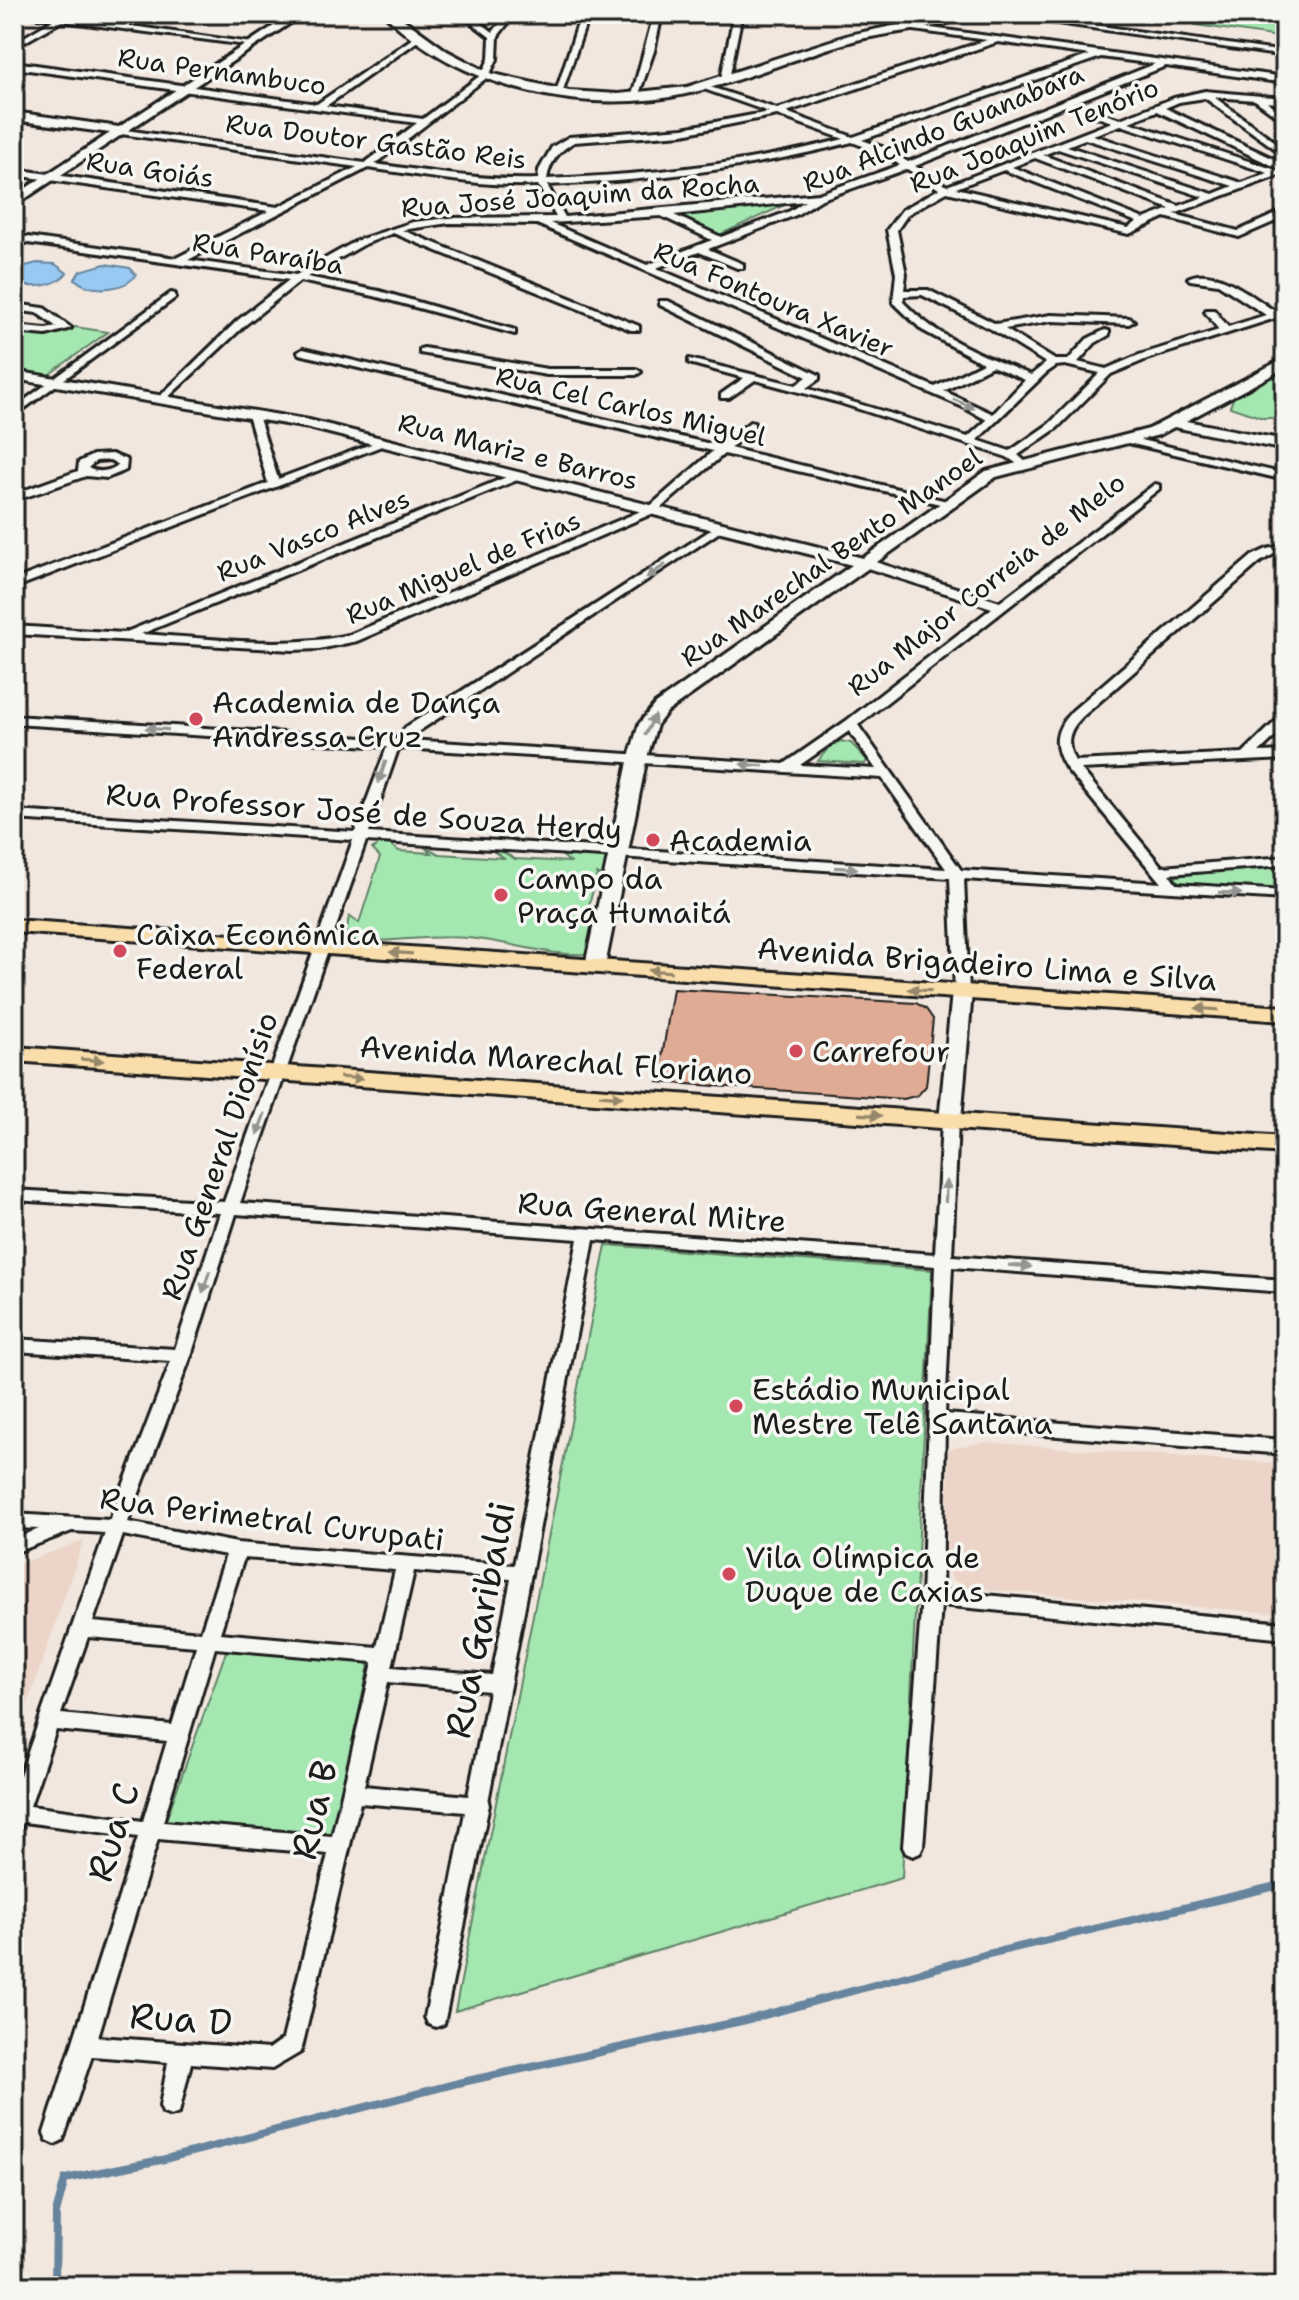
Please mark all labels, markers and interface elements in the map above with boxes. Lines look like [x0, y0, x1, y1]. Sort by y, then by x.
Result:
street label: Rua Pernambuco [116, 39, 328, 103]
street label: Rua Alcindo Guanabara [797, 56, 1089, 200]
street label: Rua Joaquim Tenório [904, 69, 1164, 201]
street label: Rua Doutor Gastão Reis [224, 105, 528, 177]
street label: Rua Goiás [84, 143, 216, 195]
street label: Rua José Joaquim da Rocha [400, 165, 760, 225]
street label: Rua Paraíba [190, 224, 346, 282]
street label: Rua Fontoura Xavier [649, 233, 899, 365]
street label: Rua Cel Carlos Miguel [492, 358, 770, 454]
one-way arrow [952, 398, 976, 411]
street label: Rua Mariz e Barros [395, 404, 641, 498]
street label: Rua Marechal Bento Manoel [674, 439, 989, 675]
street label: Rua Major Correia de Melo [840, 465, 1132, 703]
street label: Rua Vasco Alves [211, 480, 415, 590]
street label: Rua Miguel de Frias [340, 502, 586, 632]
one-way arrow [645, 563, 666, 578]
place label: Academia de Dança Andressa Cruz [212, 682, 500, 757]
marker: Academia de Dança Andressa Cruz [187, 710, 205, 728]
one-way arrow [643, 713, 657, 736]
one-way arrow [144, 722, 169, 735]
one-way arrow [739, 758, 764, 771]
one-way arrow [375, 760, 388, 784]
street label: Rua Professor José de Souza Herdy [104, 773, 624, 851]
place label: Academia [669, 820, 812, 861]
marker: Academia [644, 831, 662, 849]
place label: Campo da Praça Humaitá [517, 858, 731, 933]
one-way arrow [834, 862, 859, 875]
marker: Campo da Praça Humaitá [492, 886, 510, 904]
one-way arrow [1218, 886, 1243, 899]
place label: Caixa Econômica Federal [136, 914, 380, 989]
street label: Avenida Brigadeiro Lima e Silva [756, 927, 1218, 1001]
marker: Caixa Econômica Federal [111, 942, 129, 960]
one-way arrow [388, 946, 413, 959]
one-way arrow [647, 964, 672, 977]
one-way arrow [907, 983, 932, 996]
one-way arrow [1194, 1002, 1219, 1015]
street label: Rua General Dionísio [150, 1006, 288, 1306]
street label: Avenida Marechal Floriano [358, 1026, 754, 1094]
place label: Carrefour [812, 1031, 950, 1072]
marker: Carrefour [787, 1042, 805, 1060]
one-way arrow [80, 1054, 105, 1067]
one-way arrow [339, 1072, 364, 1085]
one-way arrow [598, 1090, 623, 1103]
one-way arrow [858, 1109, 883, 1122]
one-way arrow [254, 1112, 266, 1136]
one-way arrow [940, 1178, 953, 1203]
street label: Rua General Mitre [516, 1182, 788, 1242]
one-way arrow [1008, 1260, 1033, 1273]
one-way arrow [199, 1270, 212, 1294]
place label: Estádio Municipal Mestre Telê Santana [752, 1369, 1053, 1444]
marker: Estádio Municipal Mestre Telê Santana [727, 1397, 745, 1415]
street label: Rua Perimetral Curupati [98, 1478, 446, 1560]
street label: Rua Garibaldi [433, 1497, 527, 1743]
place label: Vila Olímpica de Duque de Caxias [745, 1537, 984, 1612]
marker: Vila Olímpica de Duque de Caxias [720, 1565, 738, 1583]
street label: Rua B [279, 1756, 349, 1864]
street label: Rua C [75, 1776, 151, 1888]
street label: Rua D [128, 1991, 234, 2047]

